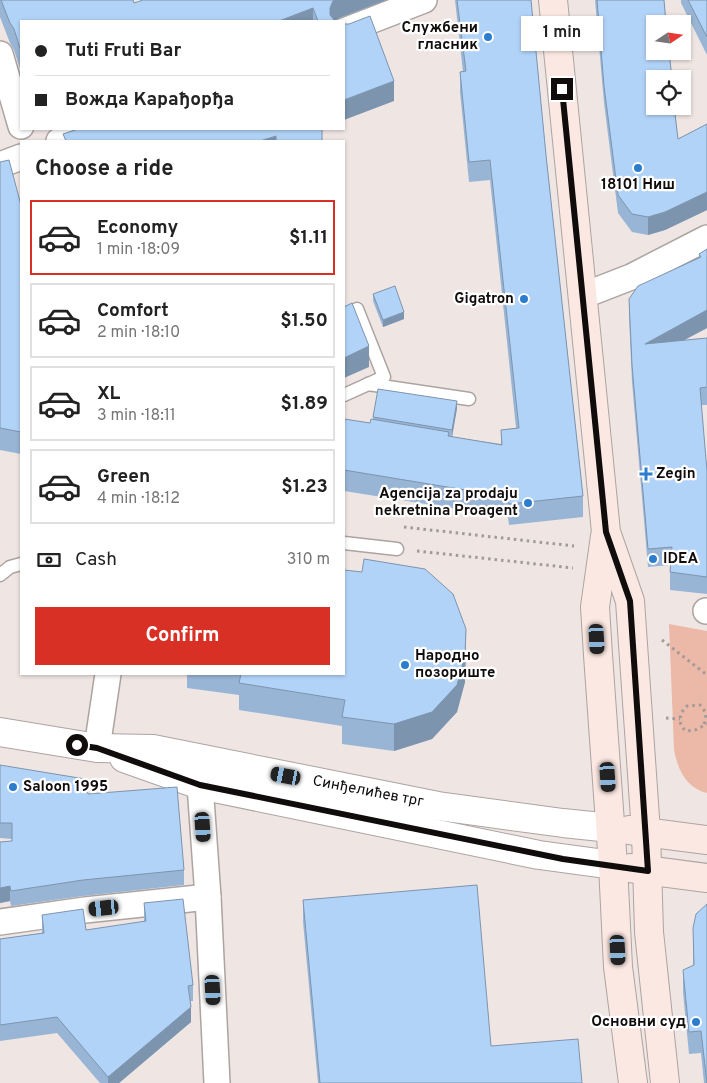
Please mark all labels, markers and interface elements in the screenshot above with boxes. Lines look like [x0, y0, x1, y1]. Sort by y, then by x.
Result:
north arrow [646, 15, 691, 60]
map controls [646, 15, 691, 115]
callout: 1 min [521, 17, 603, 52]
place label: Службени гласник [402, 19, 478, 55]
text: 1 min [543, 23, 581, 43]
marker: Службени гласник [482, 31, 494, 43]
text: Tuti Fruti Bar [65, 39, 181, 63]
button: locate [646, 70, 691, 115]
route end [551, 78, 573, 100]
text: Вожда Карађорђа [65, 88, 234, 112]
text: Choose a ride [35, 156, 173, 183]
marker: 18101 Ниш [632, 162, 644, 174]
place label: 18101 Ниш [601, 176, 675, 195]
icon: car [37, 215, 82, 260]
text: Economy [97, 216, 178, 240]
text: $1.11 [289, 226, 328, 250]
text: 1 min · 18:09 [97, 240, 180, 260]
place label: Gigatron [454, 290, 514, 309]
marker: Gigatron [518, 293, 530, 305]
icon: car [37, 298, 82, 343]
text: Comfort [97, 299, 169, 323]
text: $1.50 [280, 309, 328, 333]
text: 2 min · 18:10 [97, 323, 180, 343]
icon: car [37, 381, 82, 426]
text: XL [97, 382, 120, 406]
text: $1.89 [281, 392, 328, 416]
text: 3 min · 18:11 [97, 406, 176, 426]
icon: car [37, 464, 82, 509]
text: Green [97, 465, 150, 489]
place label: Zegin [656, 465, 696, 484]
marker: Zegin [640, 468, 652, 480]
text: $1.23 [281, 475, 328, 499]
place label: Agencija za prodaju nekretnina Proagent [375, 485, 518, 521]
text: 4 min · 18:12 [97, 489, 180, 509]
marker: Agencija za prodaju nekretnina Proagent [522, 497, 534, 509]
icon: cash [35, 546, 63, 574]
text: Cash [75, 548, 117, 572]
text: 310 m [287, 550, 330, 570]
place label: IDEA [663, 550, 698, 569]
marker: IDEA [647, 553, 659, 565]
button: Confirm [35, 607, 330, 665]
car [588, 624, 605, 654]
place label: Народно позориште [415, 647, 495, 683]
marker: Народно позориште [399, 659, 411, 671]
route start [66, 734, 88, 756]
car [599, 762, 616, 792]
car [269, 766, 302, 786]
street label: Синђелићев трг [311, 772, 425, 812]
place label: Saloon 1995 [23, 778, 108, 797]
marker: Saloon 1995 [7, 781, 19, 793]
car [194, 812, 211, 842]
car [88, 899, 119, 917]
car [609, 935, 626, 965]
car [204, 975, 221, 1005]
place label: Основни суд [591, 1013, 686, 1032]
marker: Основни суд [690, 1016, 702, 1028]

